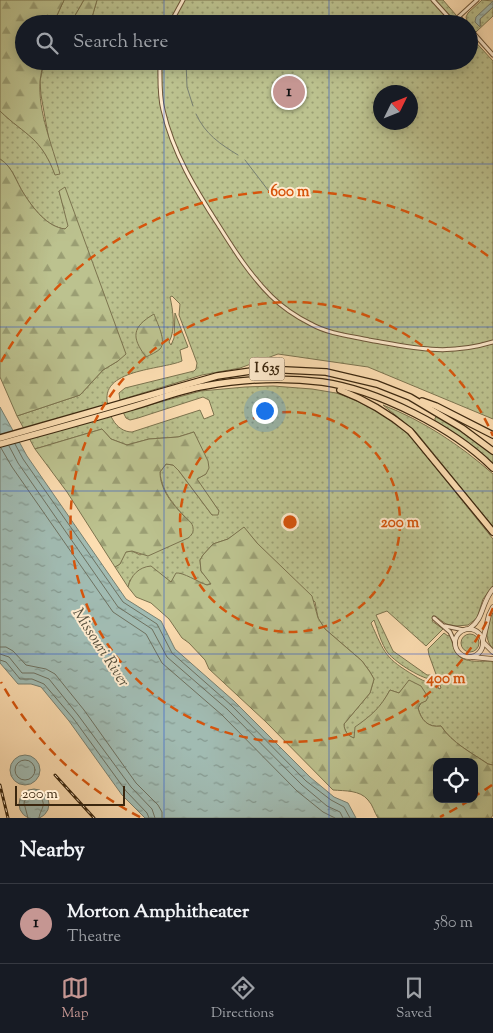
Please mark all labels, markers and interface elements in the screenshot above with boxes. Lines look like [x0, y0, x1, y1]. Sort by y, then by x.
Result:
search box [15, 15, 478, 70]
icon: search [33, 29, 61, 57]
text: Search here [73, 29, 168, 56]
pin: 1 [273, 73, 305, 111]
north arrow [373, 85, 418, 130]
text: 600 m [271, 182, 310, 203]
road number: I 635 [250, 358, 284, 380]
your location [252, 398, 278, 424]
centre of rings [281, 513, 299, 531]
text: 200 m [381, 513, 420, 534]
water label: Missouri River [66, 604, 134, 692]
text: 400 m [426, 669, 466, 690]
map controls [433, 758, 478, 803]
button: locate [433, 758, 478, 803]
scale bar [15, 783, 125, 806]
text: 200 m [22, 785, 58, 805]
text: Nearby [20, 836, 85, 866]
text: Morton Amphitheater [67, 899, 249, 926]
text: 1 [33, 912, 39, 935]
text: 580 m [434, 912, 473, 935]
text: Theatre [67, 926, 121, 949]
tab: Map [61, 974, 89, 1024]
tab: Directions [211, 974, 274, 1024]
tab: Saved [396, 974, 432, 1024]

